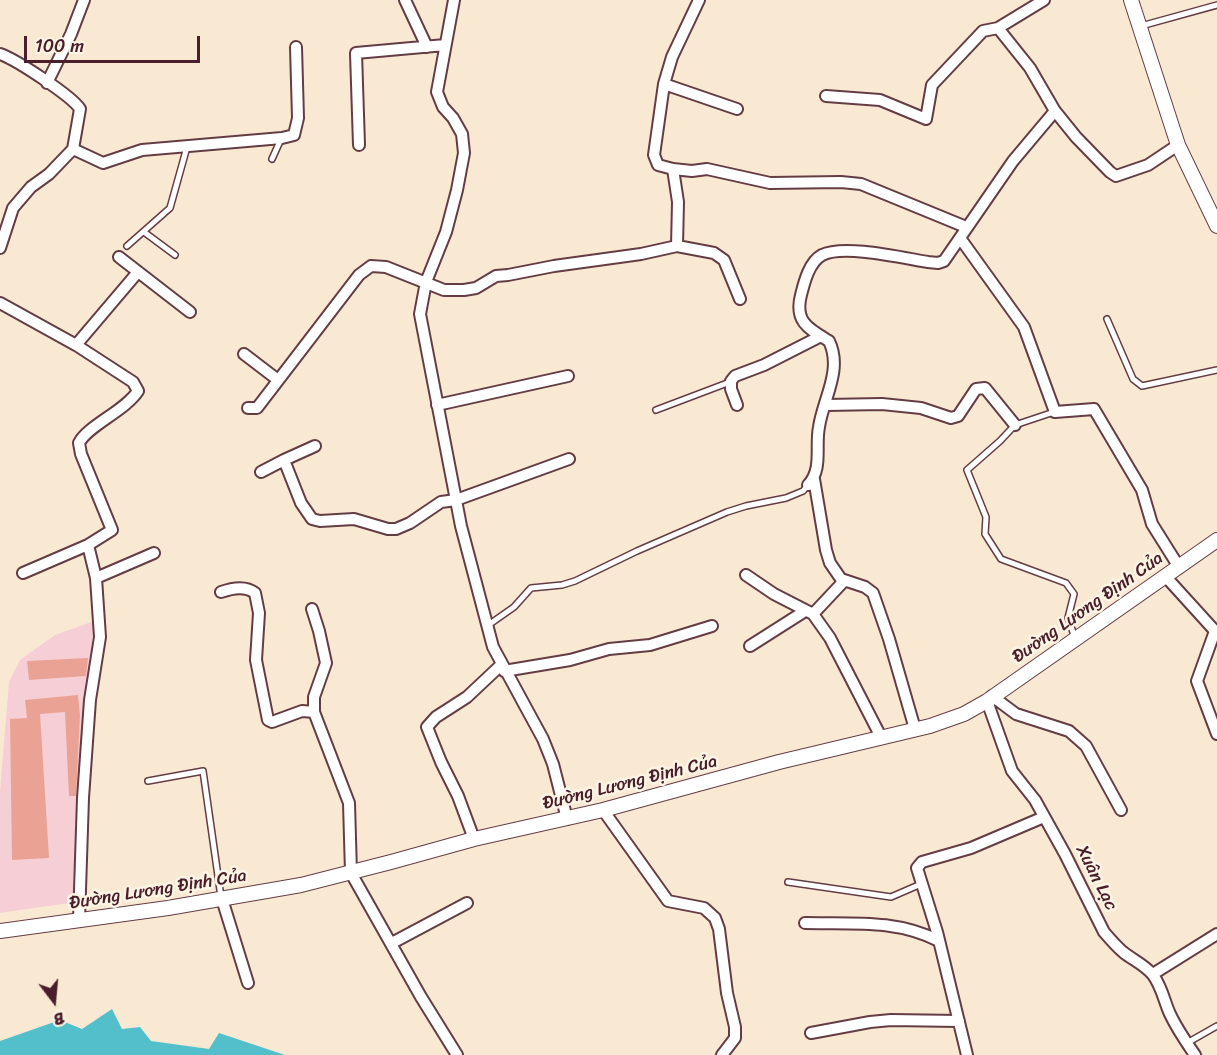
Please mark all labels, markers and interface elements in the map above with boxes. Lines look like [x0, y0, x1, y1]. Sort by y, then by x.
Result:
scale bar [27, 24, 202, 62]
text: 100 m [35, 30, 84, 62]
street label: Đường Lương Định Của [1008, 548, 1168, 668]
street label: Đường Lương Định Của [540, 751, 720, 815]
street label: Xuân Lạc [1071, 842, 1121, 914]
street label: Đường Lương Định Của [68, 865, 248, 915]
north arrow [24, 971, 84, 1031]
text: B [50, 1003, 68, 1034]

